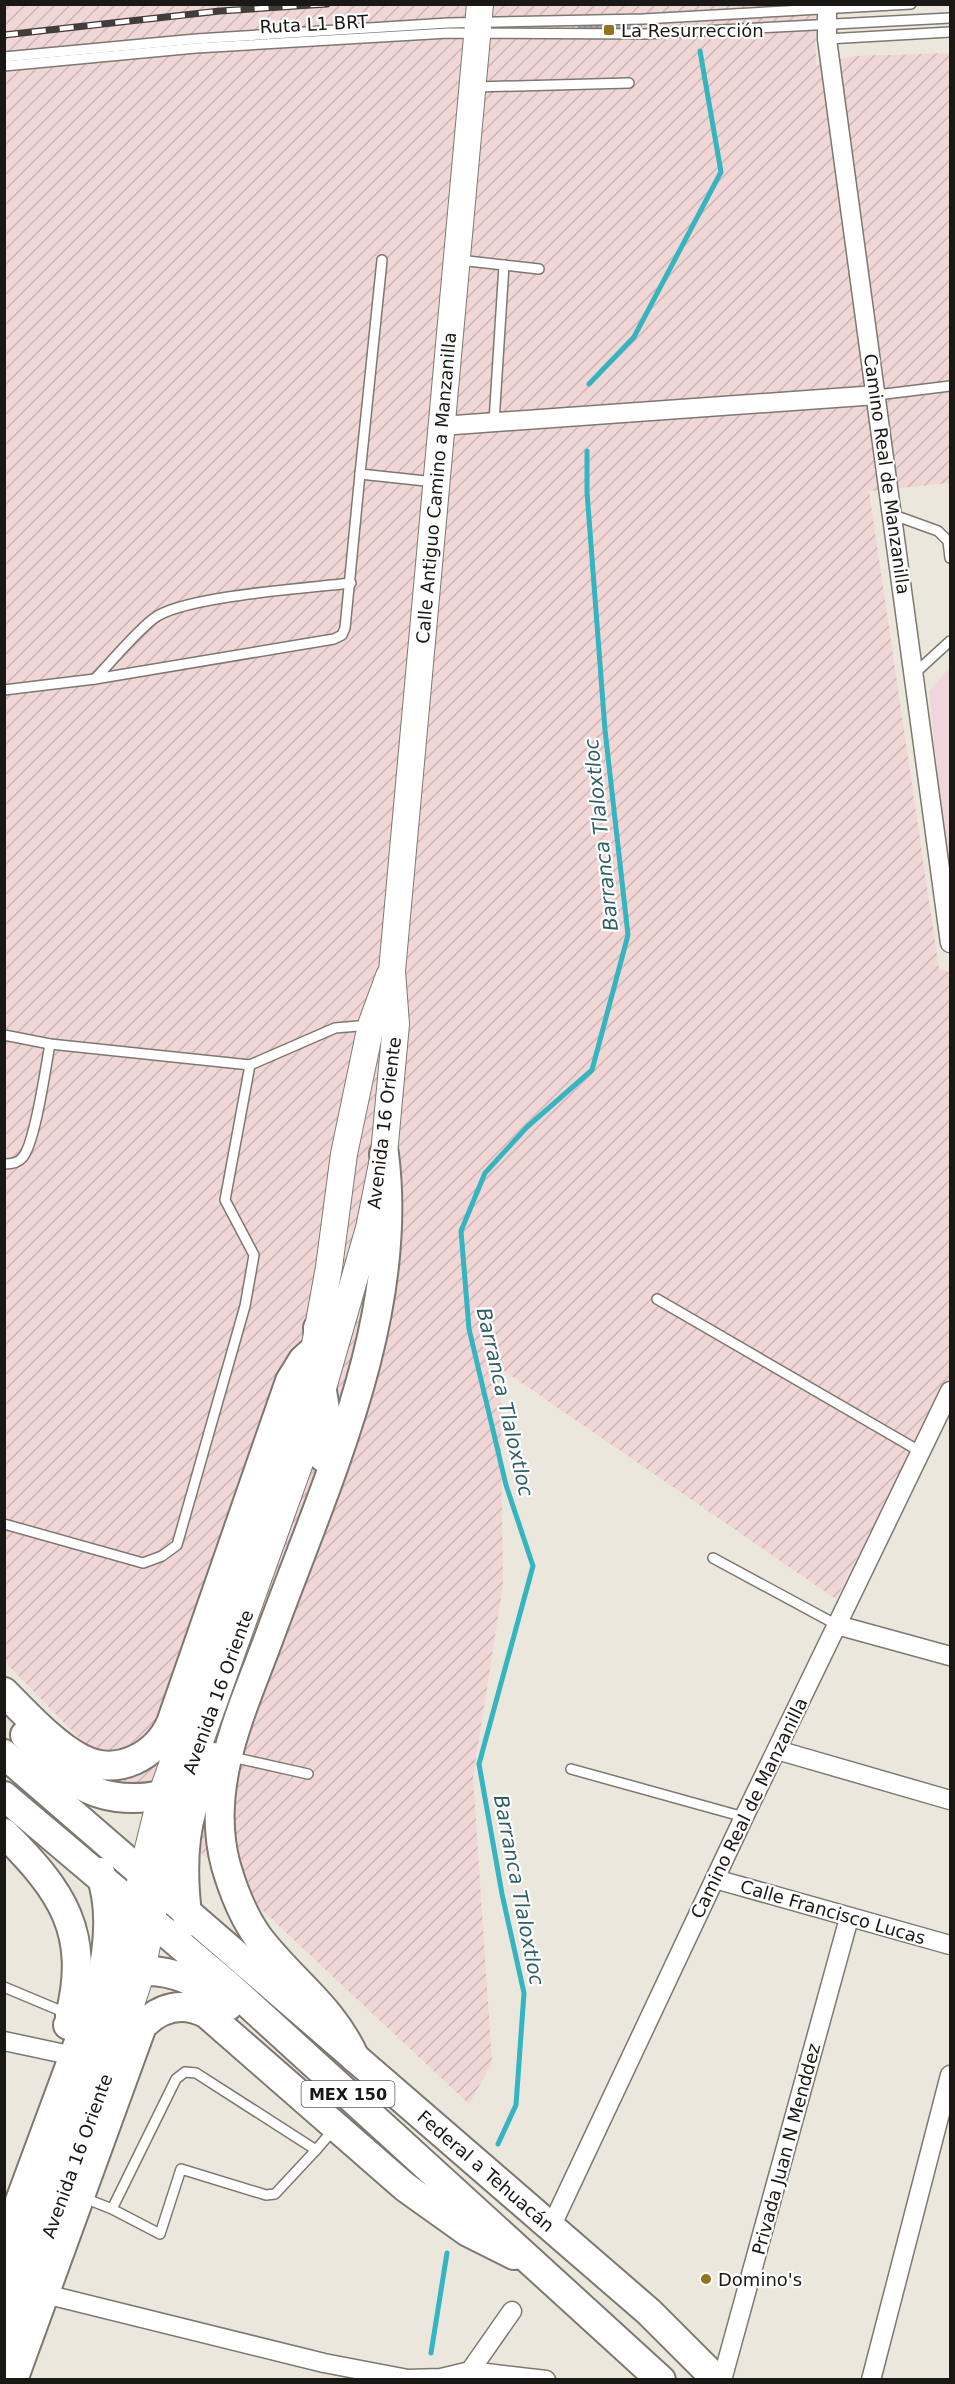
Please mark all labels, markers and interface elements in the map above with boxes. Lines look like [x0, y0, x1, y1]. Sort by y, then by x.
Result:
street label: Ruta L1 BRT [259, 11, 370, 37]
place label: La Resurrección [621, 20, 764, 41]
marker: La Resurrección [602, 23, 616, 37]
street label: Calle Antiguo Camino a Manzanilla [412, 331, 460, 645]
street label: Camino Real de Manzanilla [860, 352, 914, 596]
water label: Barranca Tlaloxtloc [579, 738, 623, 932]
street label: Avenida 16 Oriente [363, 1036, 405, 1210]
water label: Barranca Tlaloxtloc [472, 1305, 538, 1499]
street label: Avenida 16 Oriente [178, 1607, 258, 1777]
street label: Camino Real de Manzanilla [686, 1694, 812, 1922]
water label: Barranca Tlaloxtloc [489, 1793, 549, 1987]
street label: Calle Francisco Lucas [738, 1875, 928, 1949]
street label: Privada Juan N Menddez [748, 2041, 824, 2257]
street label: Avenida 16 Oriente [37, 2071, 117, 2241]
road number: MEX 150 [302, 2081, 394, 2107]
street label: Federal a Tehuacán [413, 2106, 559, 2236]
place label: Domino's [718, 2269, 802, 2290]
marker: Domino's [699, 2272, 713, 2286]

